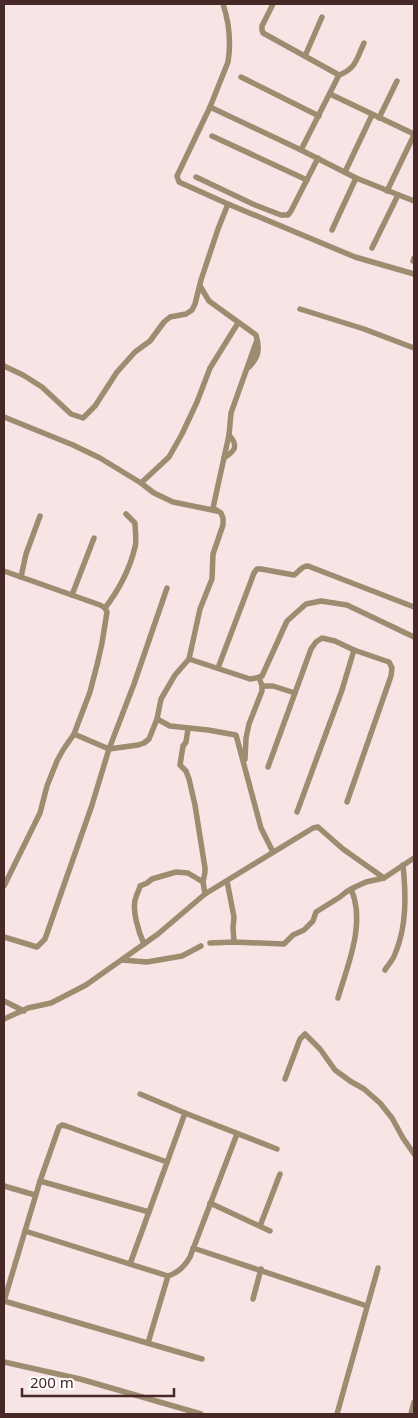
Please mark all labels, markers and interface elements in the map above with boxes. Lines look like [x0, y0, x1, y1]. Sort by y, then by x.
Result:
scale bar [22, 1366, 175, 1398]
text: 200 m [30, 1372, 74, 1392]

